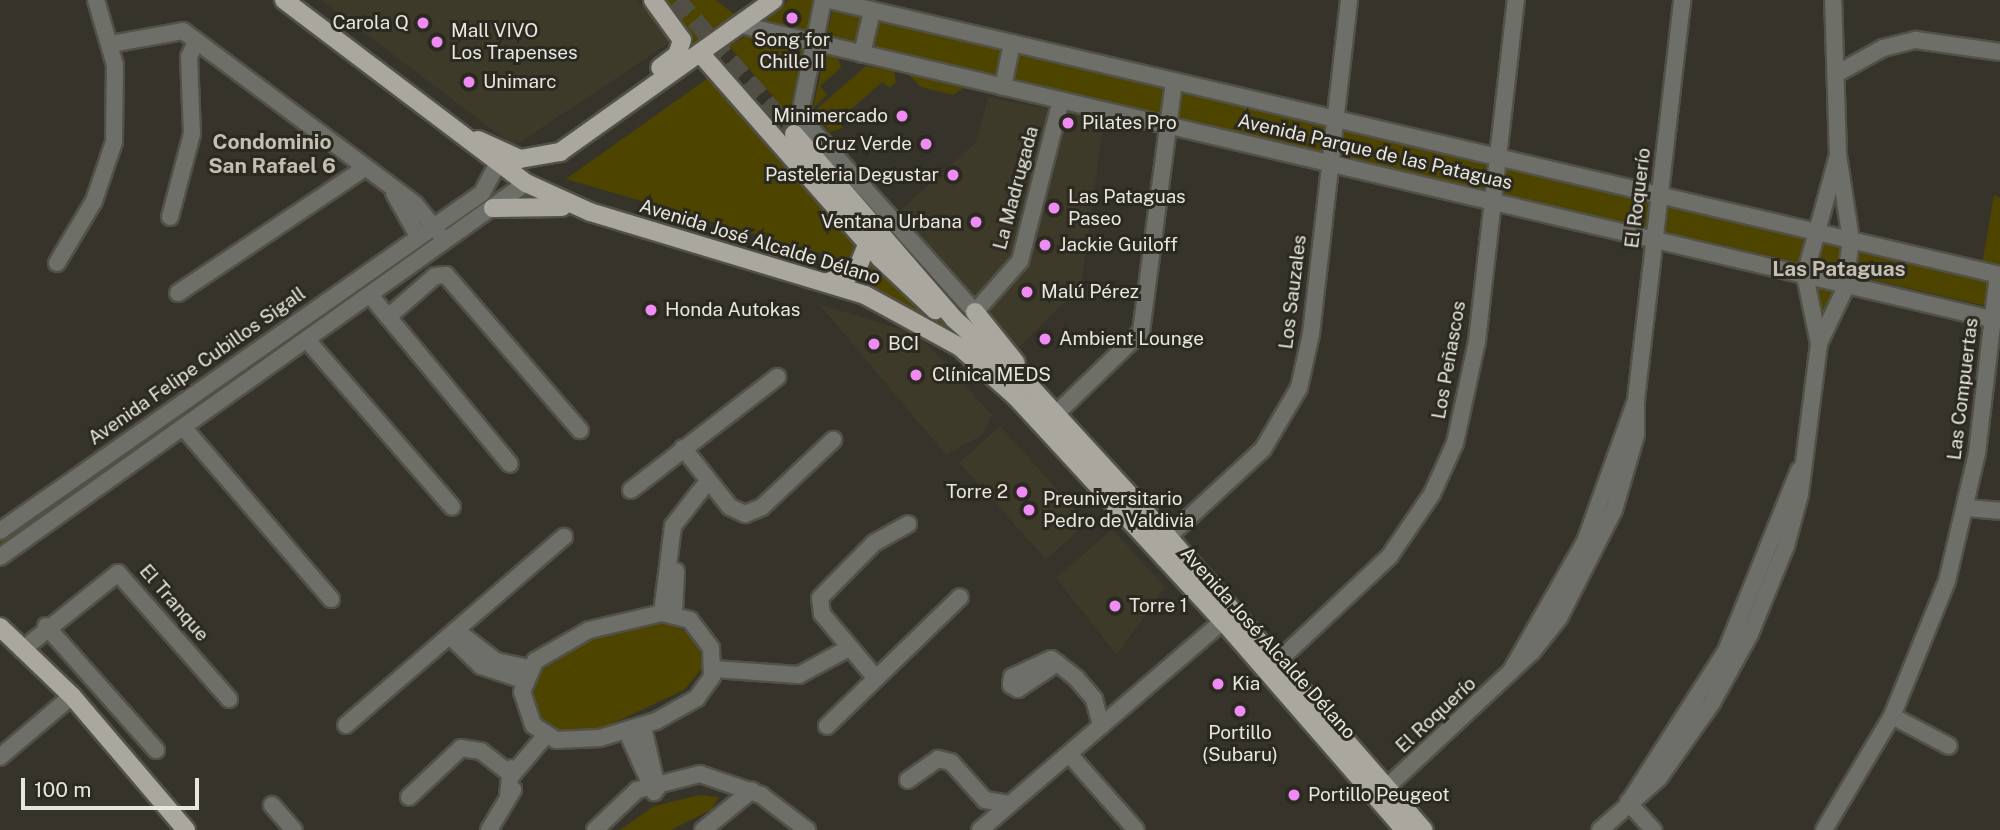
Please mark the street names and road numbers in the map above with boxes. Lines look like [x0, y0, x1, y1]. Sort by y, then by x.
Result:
street label: Avenida Parque de las Pataguas [1235, 109, 1515, 195]
street label: La Madrugada [989, 124, 1043, 252]
street label: El Roquerío [1621, 146, 1655, 250]
street label: Avenida José Alcalde Délano [637, 194, 883, 290]
street label: Los Sauzales [1275, 234, 1311, 350]
street label: Avenida Felipe Cubillos Sigall [84, 282, 310, 450]
street label: Los Peñascos [1427, 299, 1471, 421]
street label: Las Compuertas [1943, 317, 1983, 461]
street label: Avenida José Alcalde Délano [1176, 542, 1360, 744]
street label: El Tranque [134, 560, 214, 646]
street label: El Roquerío [1391, 672, 1481, 758]

